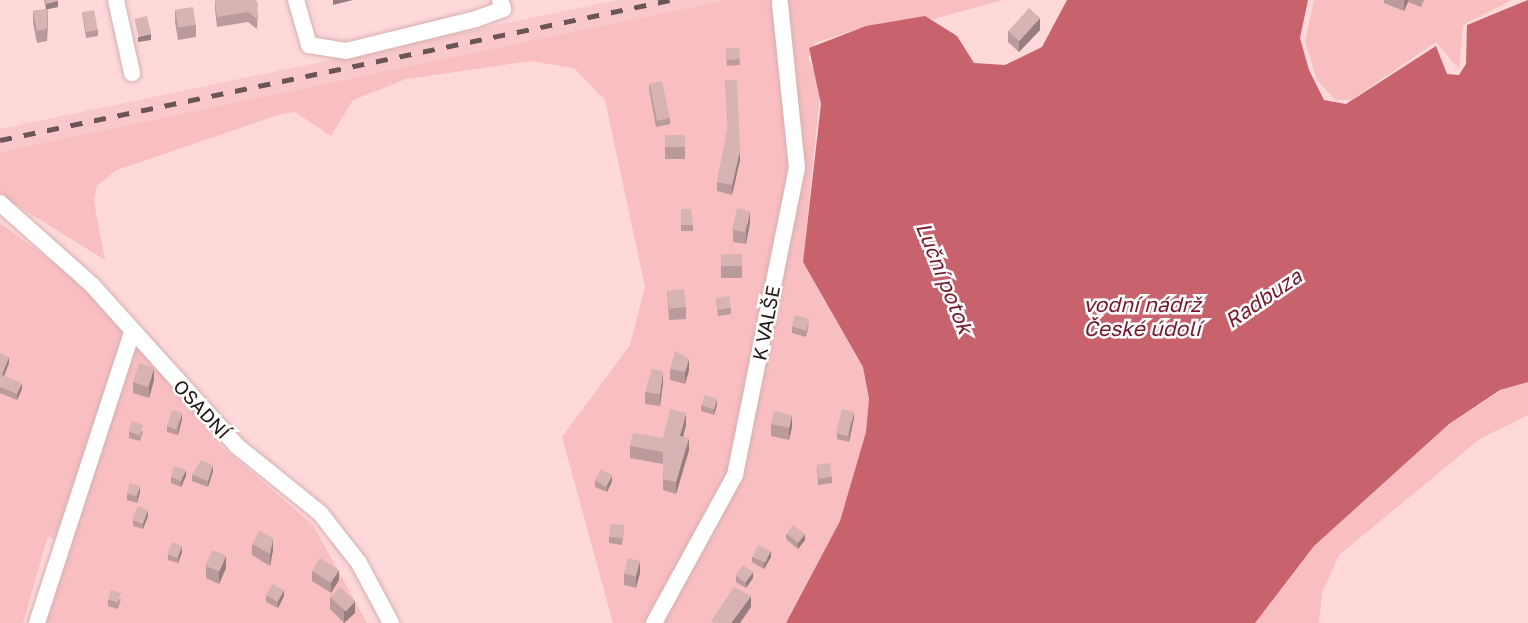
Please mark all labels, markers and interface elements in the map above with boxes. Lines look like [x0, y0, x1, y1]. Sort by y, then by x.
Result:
water label: Luční potok [911, 219, 979, 337]
water label: Radbuza [1220, 263, 1306, 333]
street label: K VALŠE [748, 284, 784, 362]
water label: vodní nádrž České údolí [1083, 291, 1201, 341]
street label: OSADNÍ [169, 375, 235, 443]

